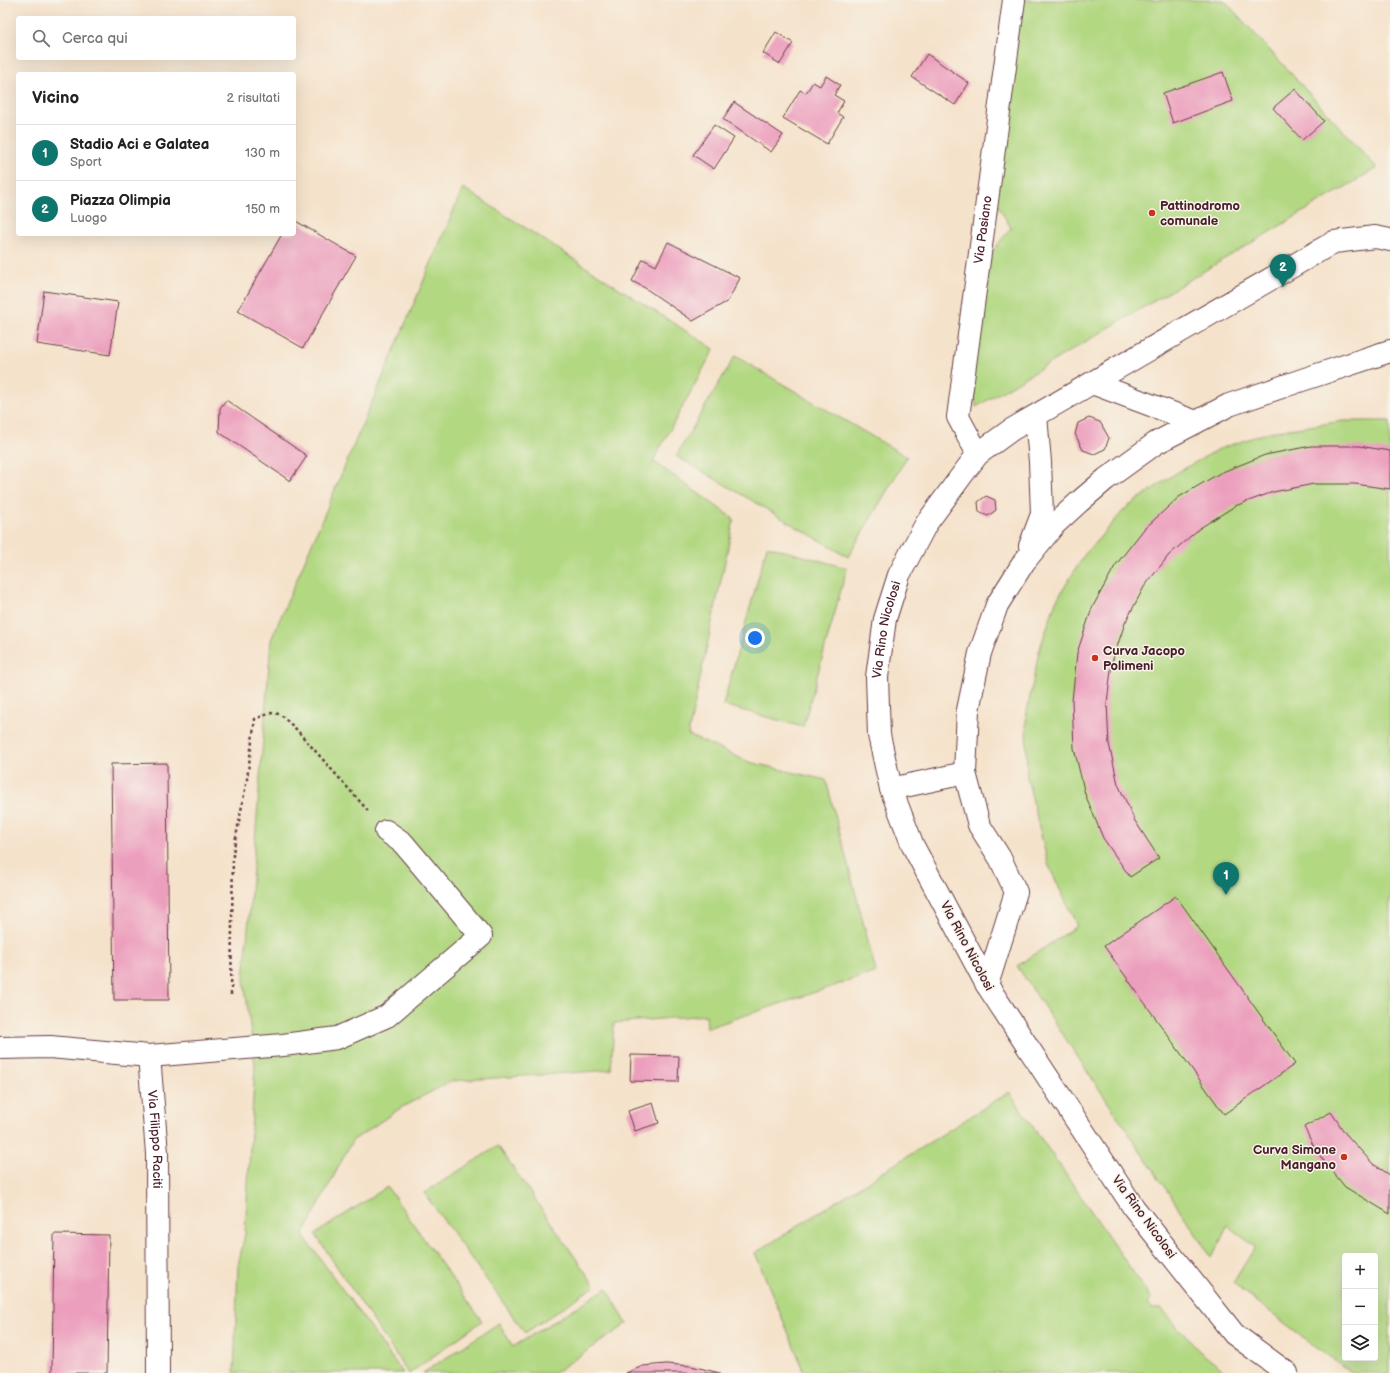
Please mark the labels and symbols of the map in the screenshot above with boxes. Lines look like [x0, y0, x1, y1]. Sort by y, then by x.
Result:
street label: Via Pasiano [971, 195, 996, 265]
place label: Pattinodromo comunale [1160, 198, 1240, 229]
marker: Pattinodromo comunale [1147, 208, 1157, 218]
pin: 2 [1270, 254, 1296, 287]
street label: Via Rino Nicolosi [869, 579, 905, 679]
your location [745, 628, 765, 648]
place label: Curva Jacopo Polimeni [1103, 643, 1185, 674]
marker: Curva Jacopo Polimeni [1090, 653, 1100, 663]
pin: 1 [1213, 862, 1239, 895]
street label: Via Rino Nicolosi [937, 898, 997, 994]
street label: Via Filippo Raciti [144, 1090, 165, 1188]
place label: Curva Simone Mangano [1253, 1142, 1337, 1173]
marker: Curva Simone Mangano [1339, 1152, 1349, 1162]
street label: Via Rino Nicolosi [1108, 1172, 1180, 1262]

